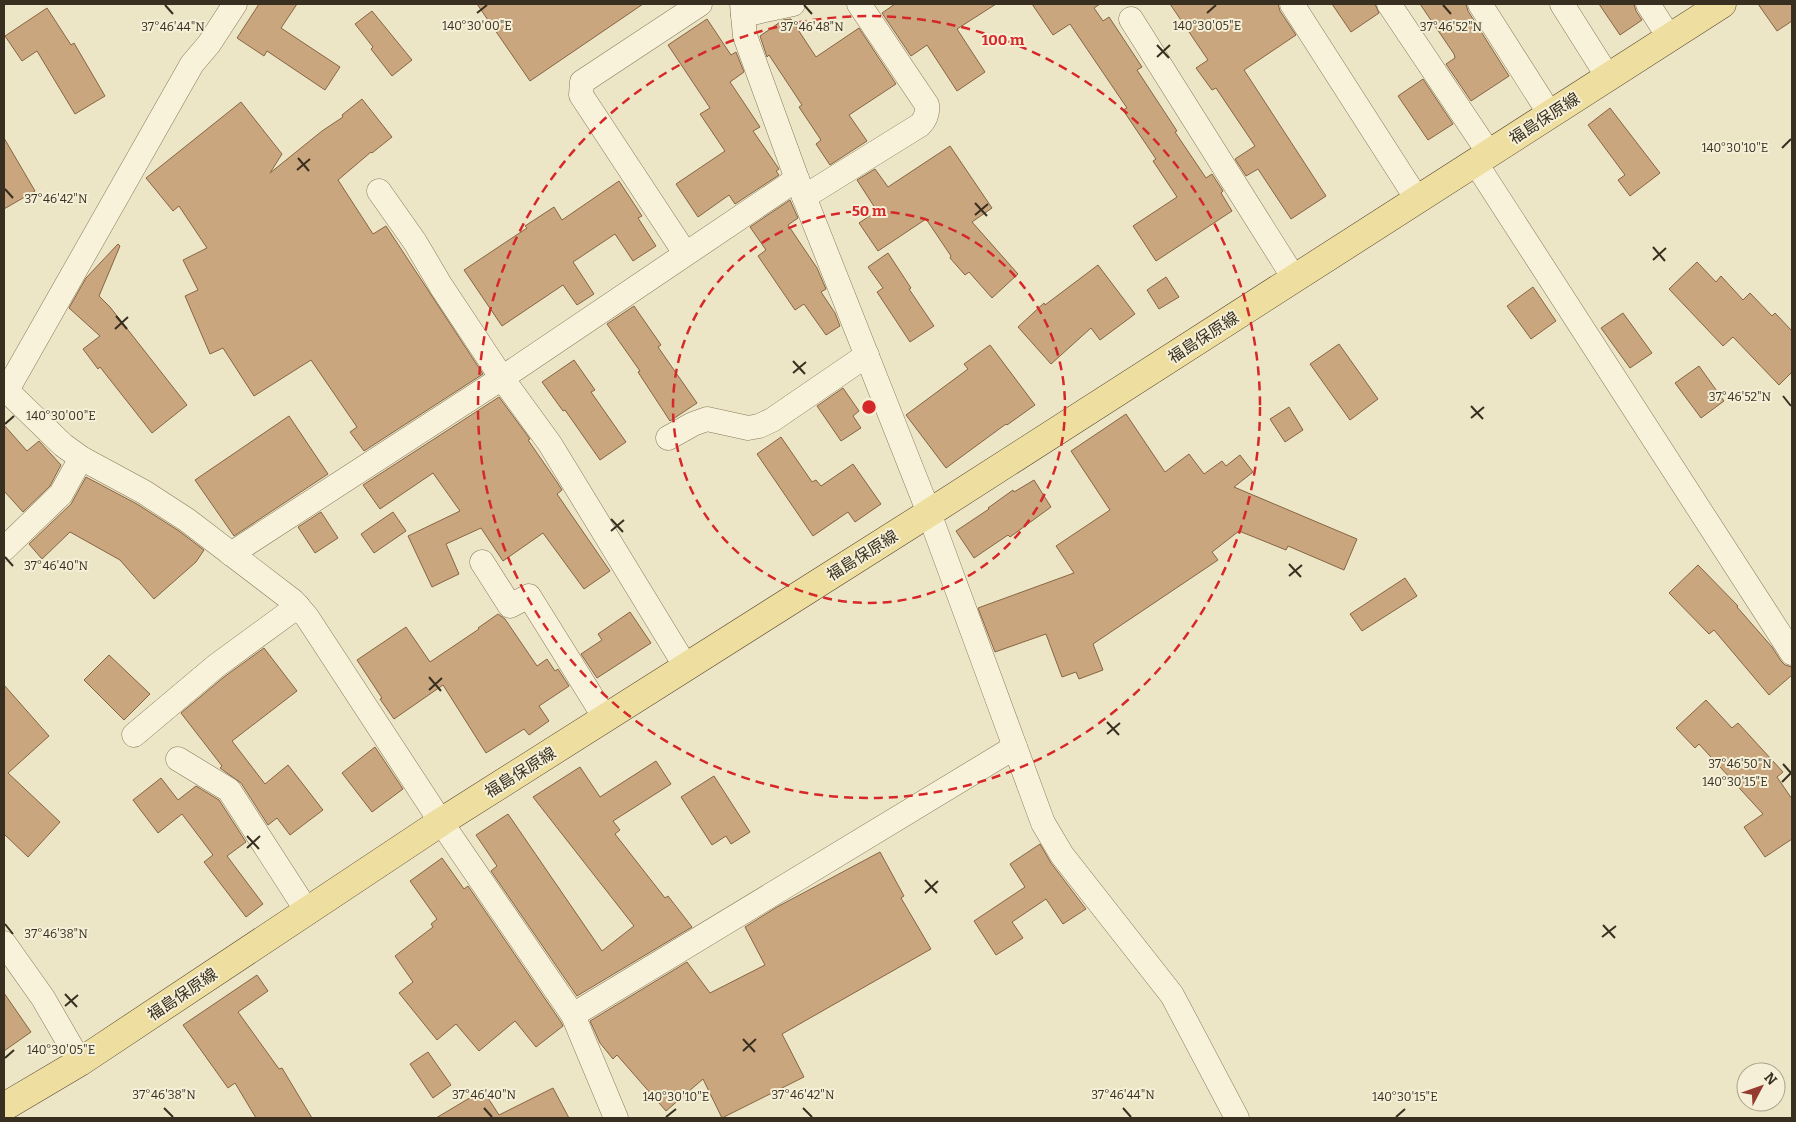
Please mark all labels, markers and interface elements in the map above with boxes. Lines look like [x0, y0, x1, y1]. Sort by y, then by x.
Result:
text: 140°30'00"E [442, 19, 512, 33]
text: 140°30'05"E [1173, 19, 1241, 33]
text: 37°46'44"N [141, 20, 205, 34]
text: 37°46'48"N [780, 20, 844, 34]
text: 37°46'52"N [1420, 20, 1483, 34]
text: 100 m [982, 31, 1025, 49]
street label: 福島保原線 [1506, 89, 1583, 148]
text: 140°30'10"E [1702, 141, 1768, 155]
text: 37°46'42"N [24, 192, 88, 206]
text: 50 m [852, 202, 887, 220]
street label: 福島保原線 [1165, 308, 1242, 367]
text: 37°46'52"N [1709, 390, 1772, 404]
centre of rings [860, 398, 878, 416]
text: 140°30'00"E [26, 409, 96, 423]
street label: 福島保原線 [823, 526, 901, 585]
text: 37°46'40"N [24, 559, 89, 573]
street label: 福島保原線 [481, 743, 559, 802]
text: 37°46'50"N [1708, 757, 1772, 771]
text: 140°30'15"E [1702, 775, 1768, 789]
text: 37°46'38"N [24, 927, 88, 941]
street label: 福島保原線 [144, 964, 221, 1025]
text: 140°30'05"E [27, 1043, 95, 1057]
north arrow [1736, 1062, 1786, 1112]
text: N [1760, 1069, 1781, 1089]
text: 37°46'38"N [132, 1088, 196, 1102]
text: 37°46'40"N [452, 1088, 517, 1102]
text: 37°46'42"N [771, 1088, 835, 1102]
text: 37°46'44"N [1091, 1088, 1155, 1102]
text: 140°30'10"E [643, 1090, 709, 1104]
text: 140°30'15"E [1372, 1090, 1438, 1104]

